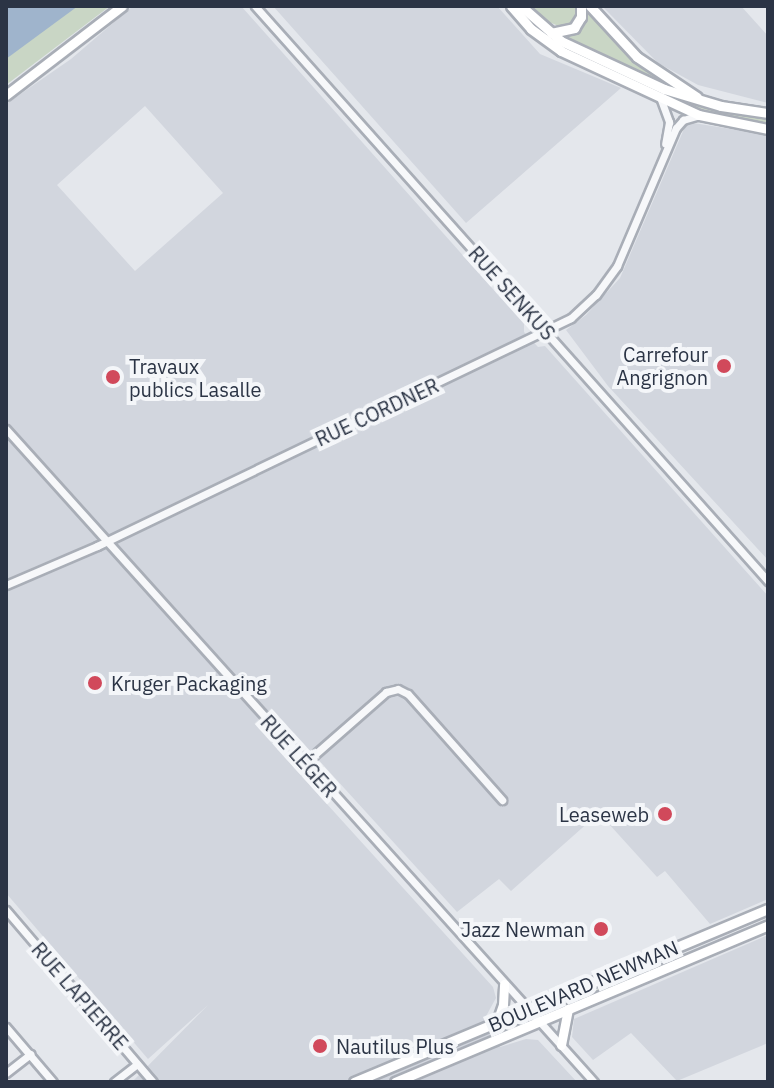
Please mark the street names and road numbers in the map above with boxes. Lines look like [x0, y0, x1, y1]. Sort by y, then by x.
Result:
street label: RUE SENKUS [464, 241, 560, 345]
street label: RUE CORDNER [311, 373, 443, 451]
street label: RUE LÉGER [256, 710, 342, 802]
street label: BOULEVARD NEWMAN [484, 935, 682, 1037]
street label: RUE LAPIERRE [27, 937, 133, 1055]

